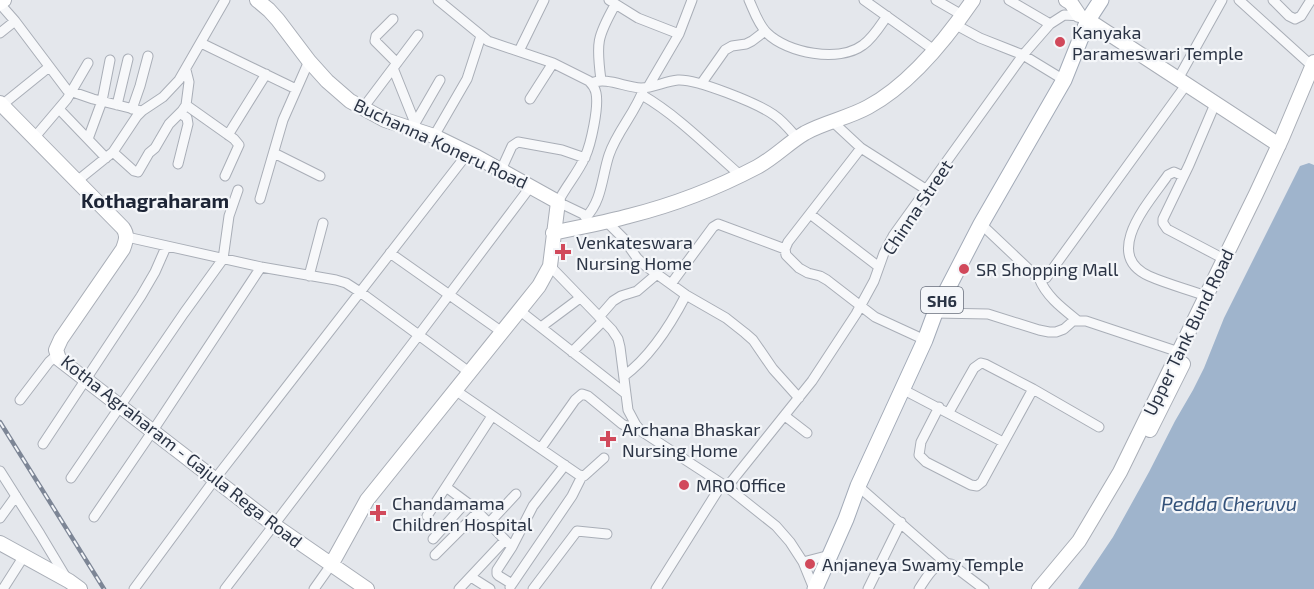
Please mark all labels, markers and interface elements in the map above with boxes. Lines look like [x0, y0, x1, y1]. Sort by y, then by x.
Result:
place label: Kanyaka Parameswari Temple [1072, 21, 1243, 64]
marker: Kanyaka Parameswari Temple [1053, 35, 1067, 49]
street label: Buchanna Koneru Road [351, 93, 531, 193]
street label: Chinna Street [877, 155, 957, 259]
district label: Kothagraharam [81, 188, 229, 212]
place label: Venkateswara Nursing Home [576, 231, 693, 274]
marker: Venkateswara Nursing Home [554, 243, 572, 261]
street label: Upper Tank Bund Road [1138, 245, 1238, 419]
place label: SR Shopping Mall [976, 258, 1119, 280]
marker: SR Shopping Mall [957, 262, 971, 276]
road number: SH6 [921, 287, 963, 313]
street label: Kotha Agraharam - Gajula Rega Road [57, 350, 307, 552]
place label: Archana Bhaskar Nursing Home [622, 418, 761, 461]
marker: Archana Bhaskar Nursing Home [599, 430, 617, 448]
place label: MRO Office [696, 474, 786, 496]
marker: MRO Office [677, 478, 691, 492]
water label: Pedda Cheruvu [1161, 491, 1297, 515]
place label: Chandamama Children Hospital [392, 492, 533, 535]
marker: Chandamama Children Hospital [369, 504, 387, 522]
place label: Anjaneya Swamy Temple [822, 553, 1024, 575]
marker: Anjaneya Swamy Temple [803, 557, 817, 571]

